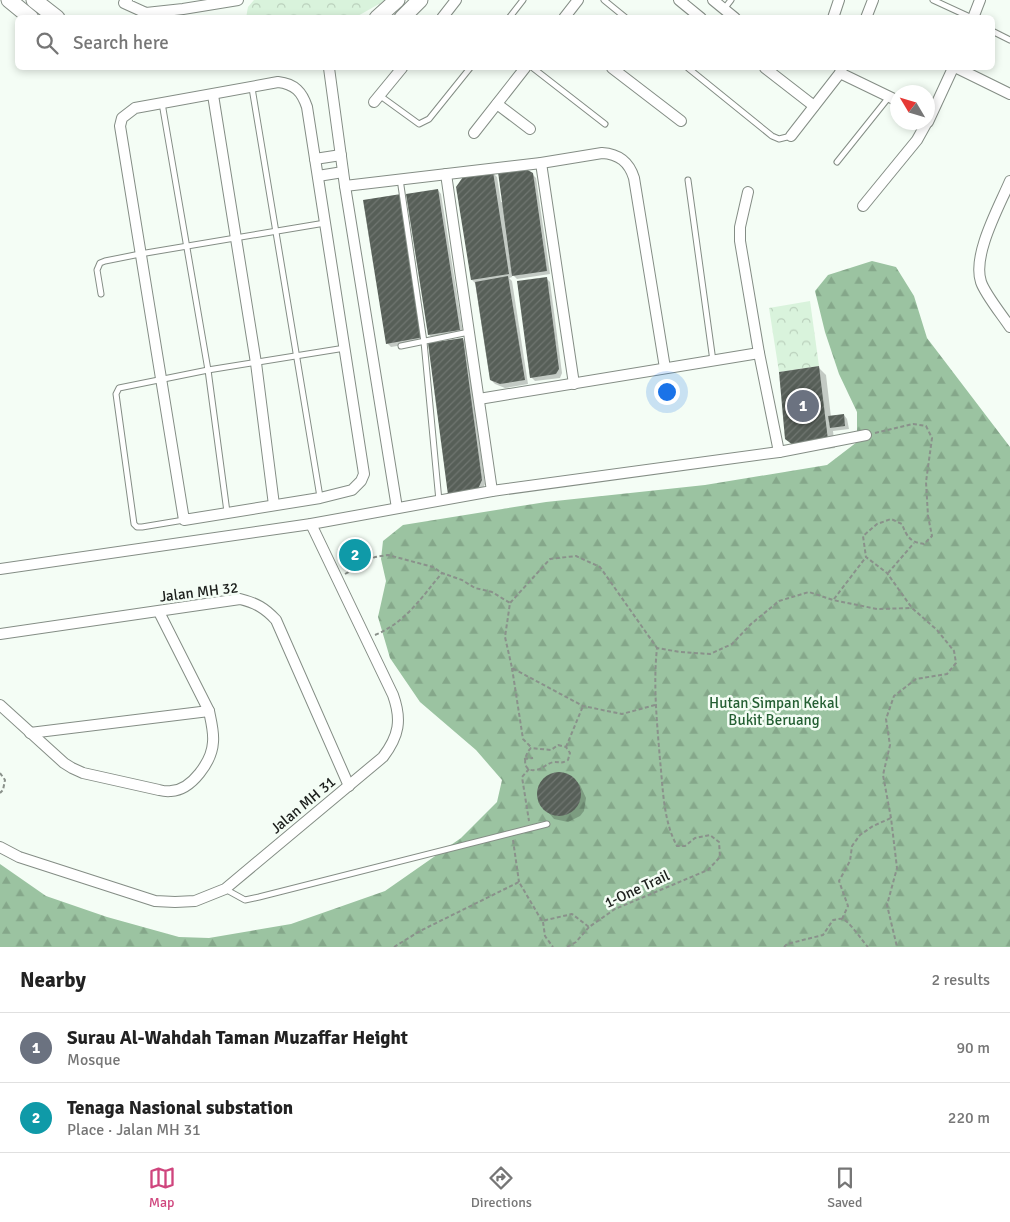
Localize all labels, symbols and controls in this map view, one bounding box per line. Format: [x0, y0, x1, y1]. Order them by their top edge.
search box [15, 15, 995, 70]
icon: search [33, 29, 61, 57]
text: Search here [73, 31, 169, 55]
north arrow [890, 85, 935, 130]
your location [654, 379, 680, 405]
pin: 1 [787, 387, 819, 425]
pin: 2 [339, 536, 371, 574]
street label: Jalan MH 32 [159, 578, 239, 606]
park label: Hutan Simpan Kekal Bukit Beruang [709, 694, 839, 729]
street label: Jalan MH 31 [267, 773, 339, 837]
street label: 1-One Trail [602, 866, 672, 912]
text: Nearby [20, 967, 86, 993]
text: 2 results [931, 970, 990, 990]
text: Surau Al-Wahdah Taman Muzaffar Height [67, 1026, 408, 1050]
text: 1 [32, 1038, 40, 1058]
text: 90 m [956, 1038, 990, 1058]
text: Mosque [67, 1050, 120, 1070]
text: Tenaga Nasional substation [67, 1096, 293, 1120]
text: 2 [32, 1108, 40, 1128]
text: 220 m [948, 1108, 990, 1128]
text: Place · Jalan MH 31 [67, 1120, 201, 1140]
tab: Map [148, 1164, 176, 1211]
tab: Directions [471, 1164, 532, 1211]
tab: Saved [827, 1164, 862, 1211]

